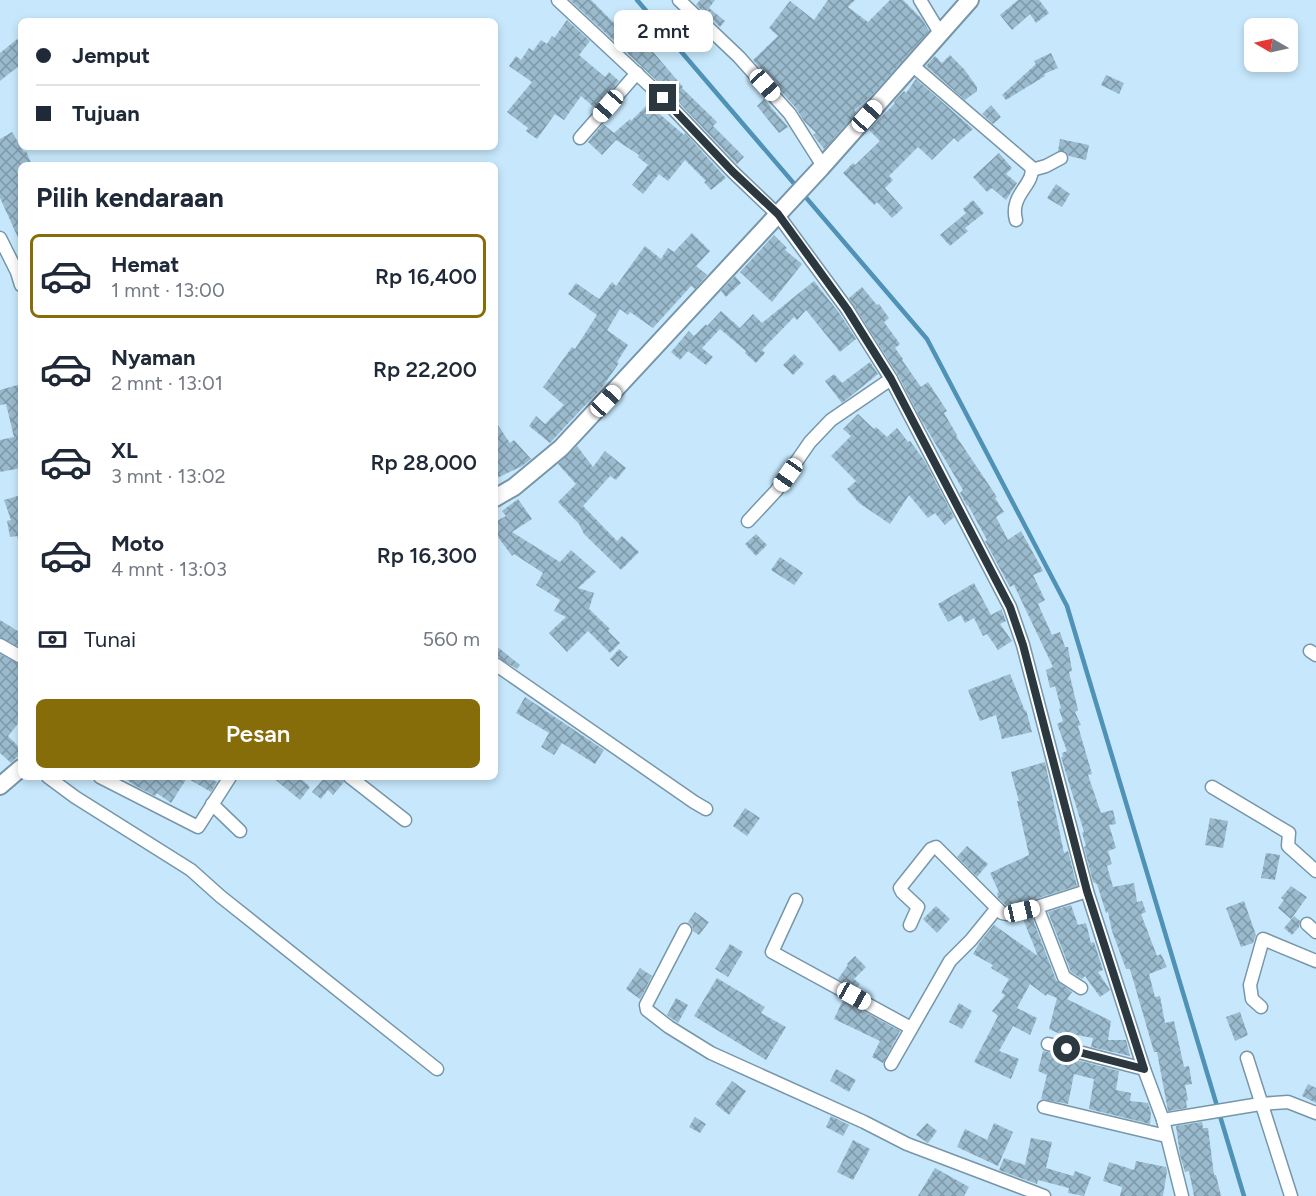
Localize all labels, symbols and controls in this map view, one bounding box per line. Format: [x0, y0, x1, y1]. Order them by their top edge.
callout: 2 mnt [614, 11, 712, 53]
north arrow [1244, 18, 1298, 72]
map controls [1244, 18, 1298, 72]
text: 2 mnt [637, 19, 690, 43]
text: Jemput [72, 42, 150, 69]
car [746, 66, 784, 104]
route end [649, 84, 676, 111]
car [589, 87, 627, 125]
car [848, 97, 886, 135]
text: Tujuan [72, 100, 140, 127]
text: Pilih kendaraan [36, 181, 224, 214]
icon: car [39, 249, 93, 303]
text: Hemat [111, 251, 179, 278]
text: Rp 16,400 [375, 263, 477, 290]
text: 1 mnt · 13:00 [111, 278, 225, 302]
icon: car [39, 342, 93, 396]
text: Nyaman [111, 344, 195, 371]
text: Rp 22,200 [373, 356, 477, 383]
text: 2 mnt · 13:01 [111, 371, 223, 395]
car [587, 382, 625, 420]
icon: car [39, 435, 93, 489]
text: XL [111, 437, 138, 464]
text: Rp 28,000 [371, 449, 477, 476]
car [770, 455, 806, 495]
text: 3 mnt · 13:02 [111, 464, 226, 488]
icon: car [39, 528, 93, 582]
text: Moto [111, 530, 164, 557]
text: Rp 16,300 [377, 542, 477, 569]
text: 4 mnt · 13:03 [111, 557, 227, 581]
icon: cash [36, 623, 69, 656]
text: Tunai [84, 626, 136, 653]
text: 560 m [422, 627, 480, 651]
button: Pesan [36, 699, 480, 768]
car [1002, 898, 1042, 924]
car [834, 979, 874, 1013]
route start [1053, 1035, 1080, 1062]

